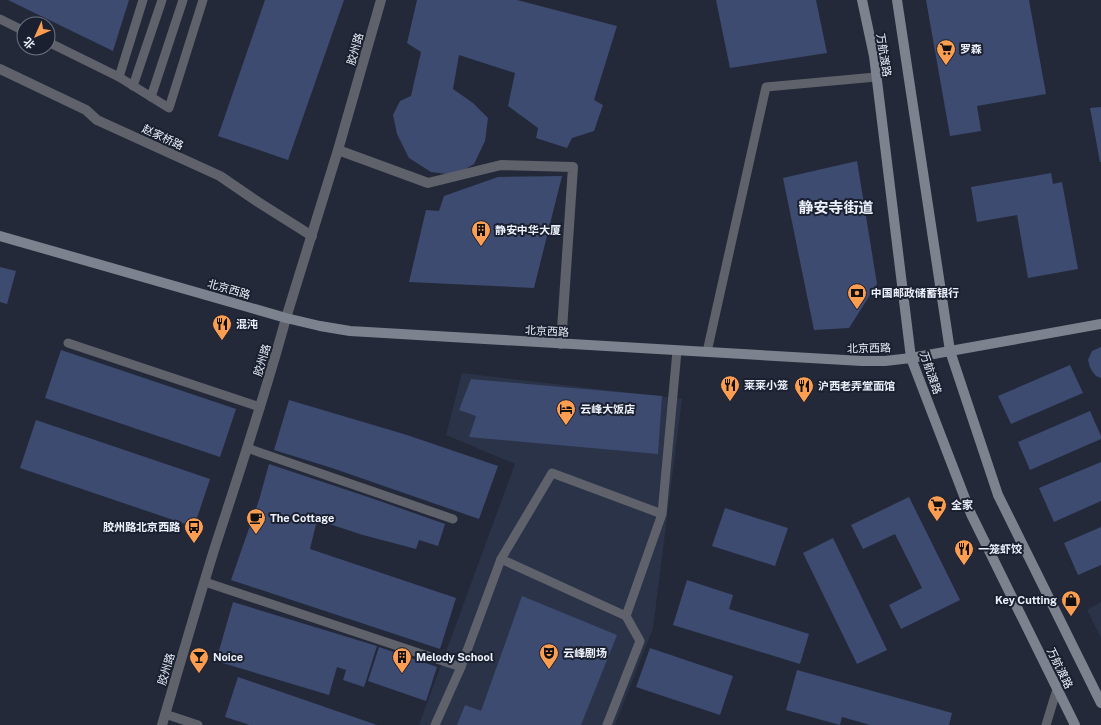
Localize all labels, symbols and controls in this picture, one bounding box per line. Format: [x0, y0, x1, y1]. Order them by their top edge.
north arrow [16, 16, 56, 56]
street label: 胶州路 [345, 31, 365, 67]
street label: 万航渡路 [875, 32, 893, 78]
text: 北 [21, 35, 37, 51]
supermarket icon: 罗森 [935, 38, 957, 66]
place label: 罗森 [960, 43, 982, 55]
street label: 赵家桥路 [141, 122, 185, 152]
district label: 静安寺街道 [798, 199, 874, 216]
building icon: 静安中华大厦 [470, 219, 492, 247]
place label: 静安中华大厦 [495, 224, 561, 236]
street label: 北京西路 [206, 277, 252, 301]
bank icon: 中国邮政储蓄银行 [846, 282, 868, 310]
place label: 中国邮政储蓄银行 [871, 287, 959, 299]
restaurant icon: 混沌 [211, 313, 233, 341]
place label: 混沌 [236, 318, 258, 330]
street label: 北京西路 [525, 324, 569, 338]
street label: 胶州路 [251, 342, 273, 378]
street label: 北京西路 [847, 342, 891, 354]
street label: 万航渡路 [918, 350, 944, 396]
restaurant icon: 莱莱小笼 [719, 374, 741, 402]
restaurant icon: 沪西老弄堂面馆 [793, 375, 815, 403]
place label: 莱莱小笼 [744, 379, 788, 391]
place label: 沪西老弄堂面馆 [818, 380, 895, 392]
hotel icon: 云峰大饭店 [555, 398, 577, 426]
place label: 云峰大饭店 [580, 403, 635, 415]
supermarket icon: 全家 [926, 494, 948, 522]
place label: 全家 [951, 499, 973, 511]
cafe icon: The Cottage [245, 507, 267, 535]
place label: The Cottage [270, 512, 334, 524]
bus stop icon: 胶州路北京西路 [183, 516, 205, 544]
place label: 胶州路北京西路 [103, 521, 181, 533]
restaurant icon: 一笼虾饺 [953, 538, 975, 566]
place label: 一笼虾饺 [978, 543, 1023, 555]
shop icon: Key Cutting [1060, 589, 1082, 617]
place label: Key Cutting [995, 594, 1057, 606]
theatre icon: 云峰剧场 [538, 642, 560, 670]
bar icon: Noice [188, 646, 210, 674]
building icon: Melody School [391, 646, 413, 674]
street label: 万航渡路 [1045, 646, 1075, 690]
place label: 云峰剧场 [563, 647, 607, 659]
street label: 胶州路 [155, 651, 177, 687]
place label: Noice [213, 651, 243, 663]
place label: Melody School [416, 651, 494, 663]

